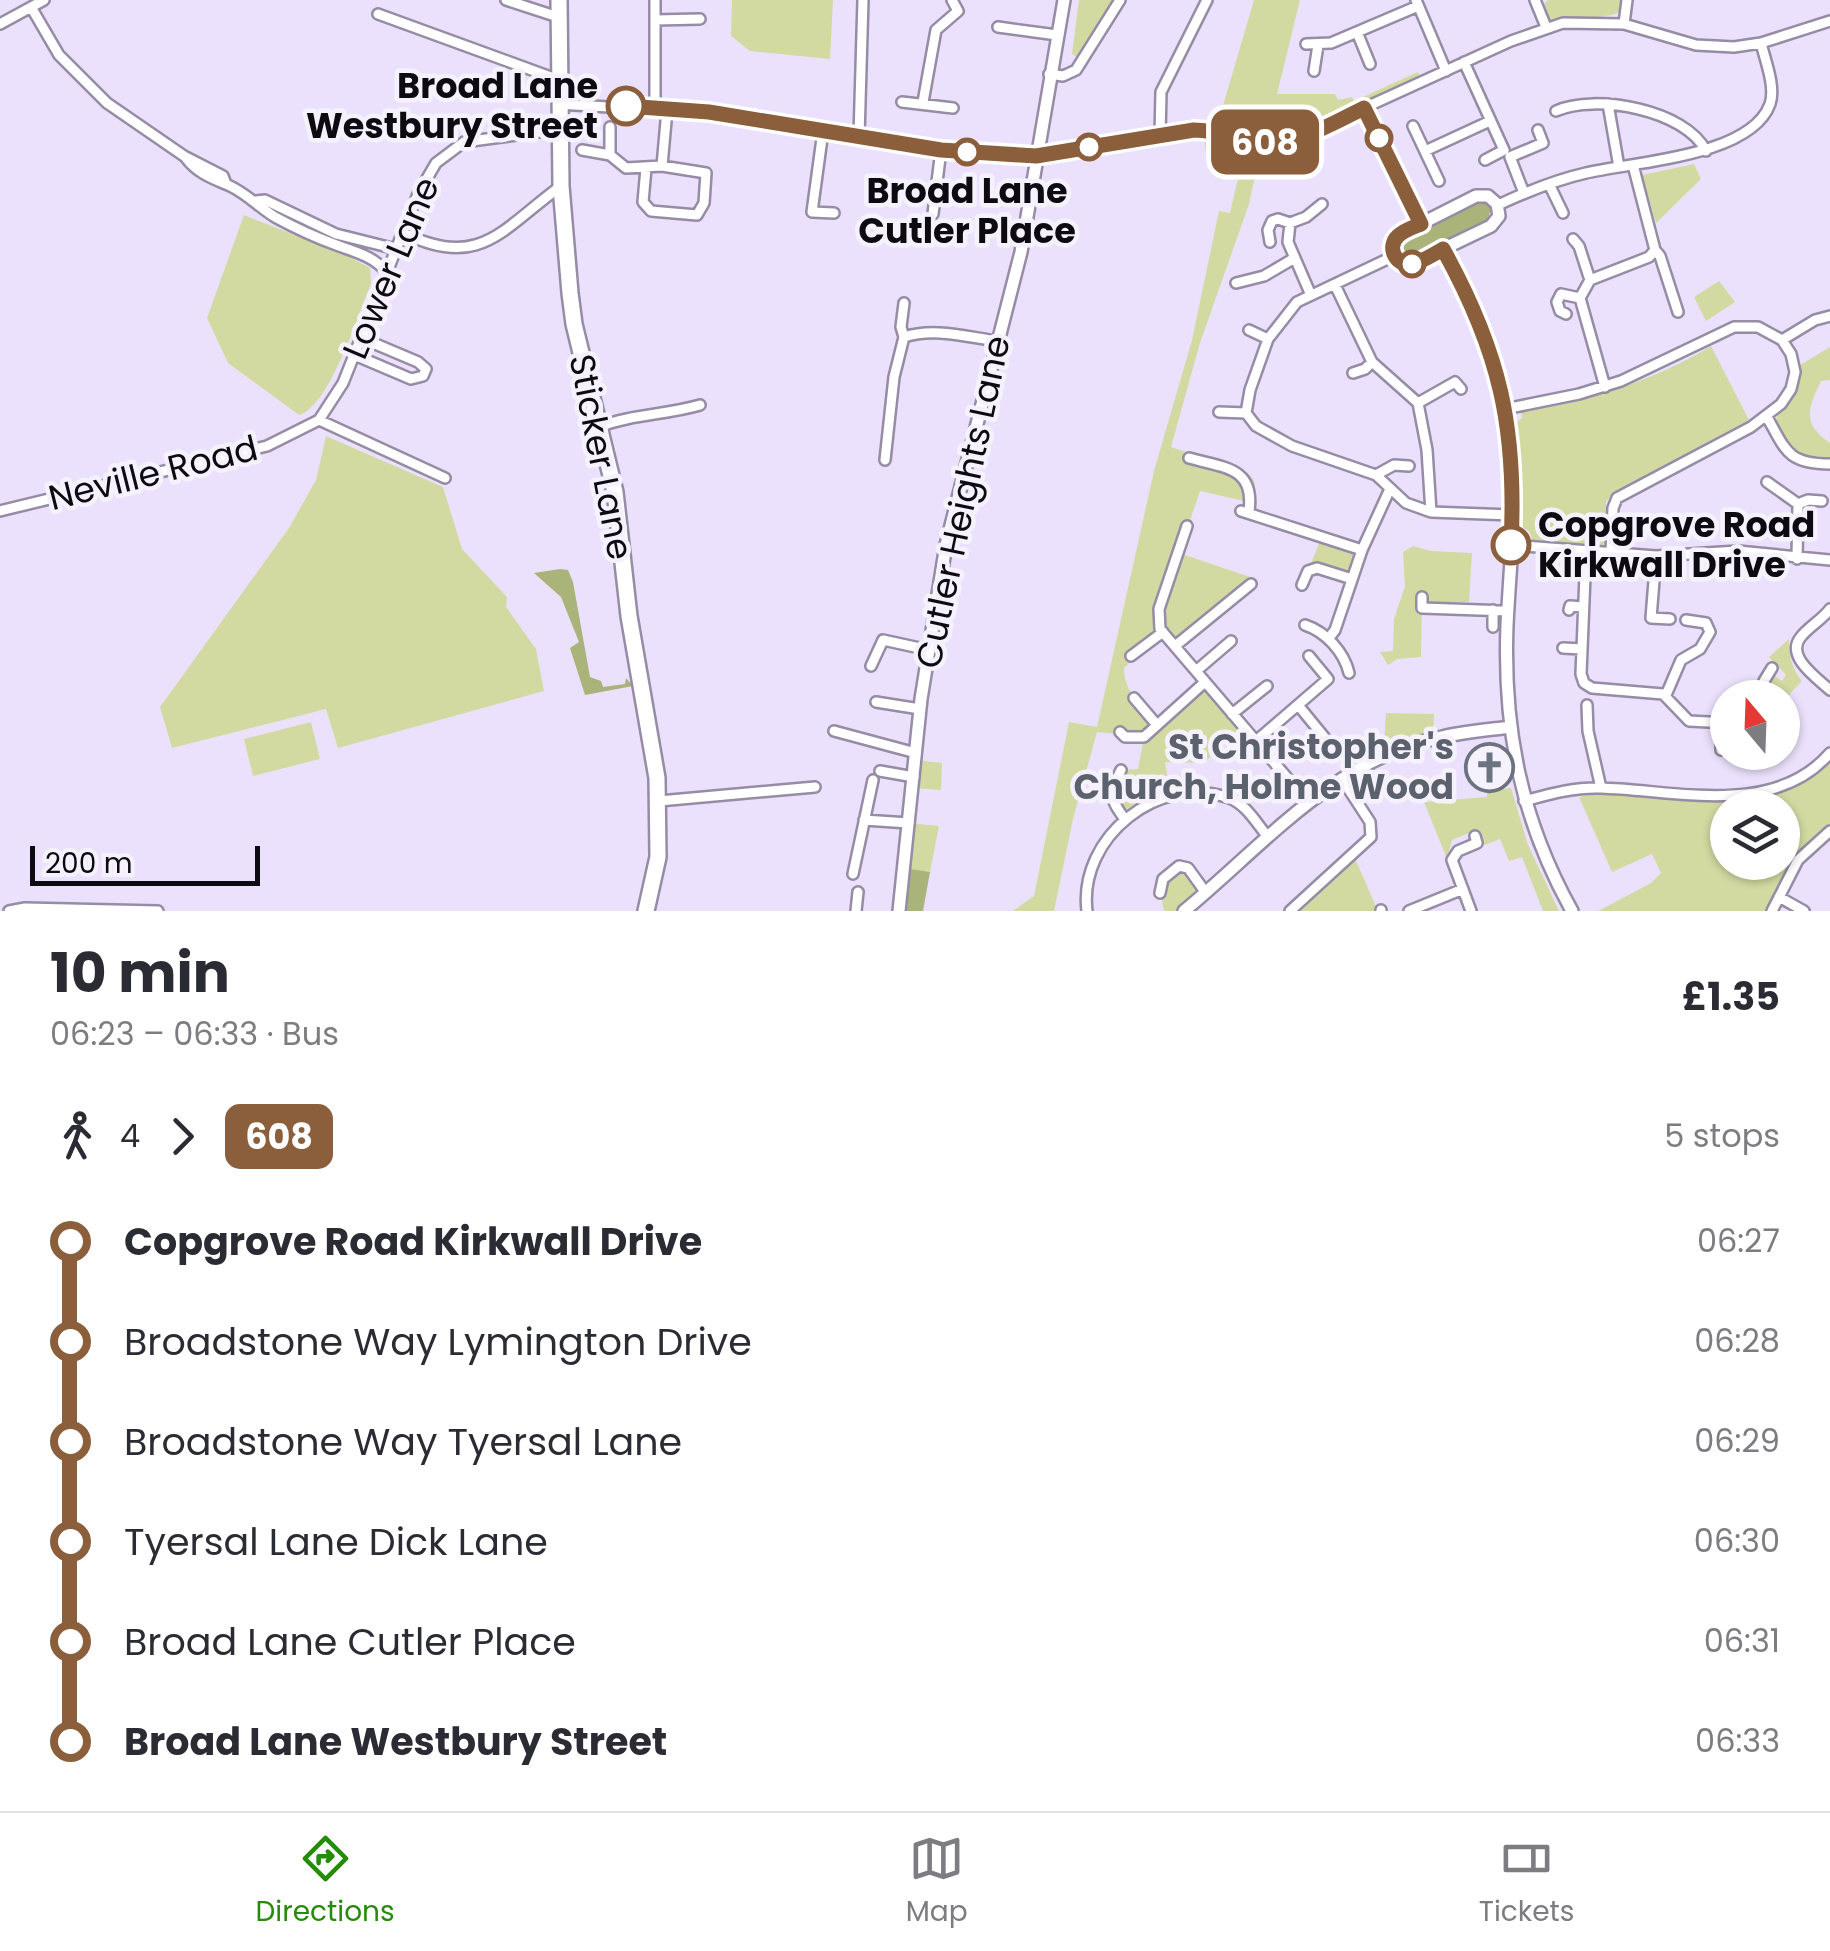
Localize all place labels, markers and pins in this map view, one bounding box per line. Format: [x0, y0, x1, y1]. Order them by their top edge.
place label: Broad Lane Westbury Street [306, 61, 598, 150]
marker: Broad Lane Westbury Street [607, 87, 645, 125]
unlabelled marker [1366, 125, 1392, 151]
unlabelled marker [1076, 134, 1102, 160]
marker: Broad Lane Cutler Place [954, 139, 980, 165]
place label: Broad Lane Cutler Place [858, 166, 1076, 255]
unlabelled marker [1399, 251, 1425, 277]
place label: Copgrove Road Kirkwall Drive [1538, 500, 1815, 589]
marker: Copgrove Road Kirkwall Drive [1492, 526, 1530, 564]
place label: St Christopher's Church, Holme Wood [1074, 722, 1454, 811]
church icon: St Christopher's Church, Holme Wood [1463, 741, 1515, 793]

